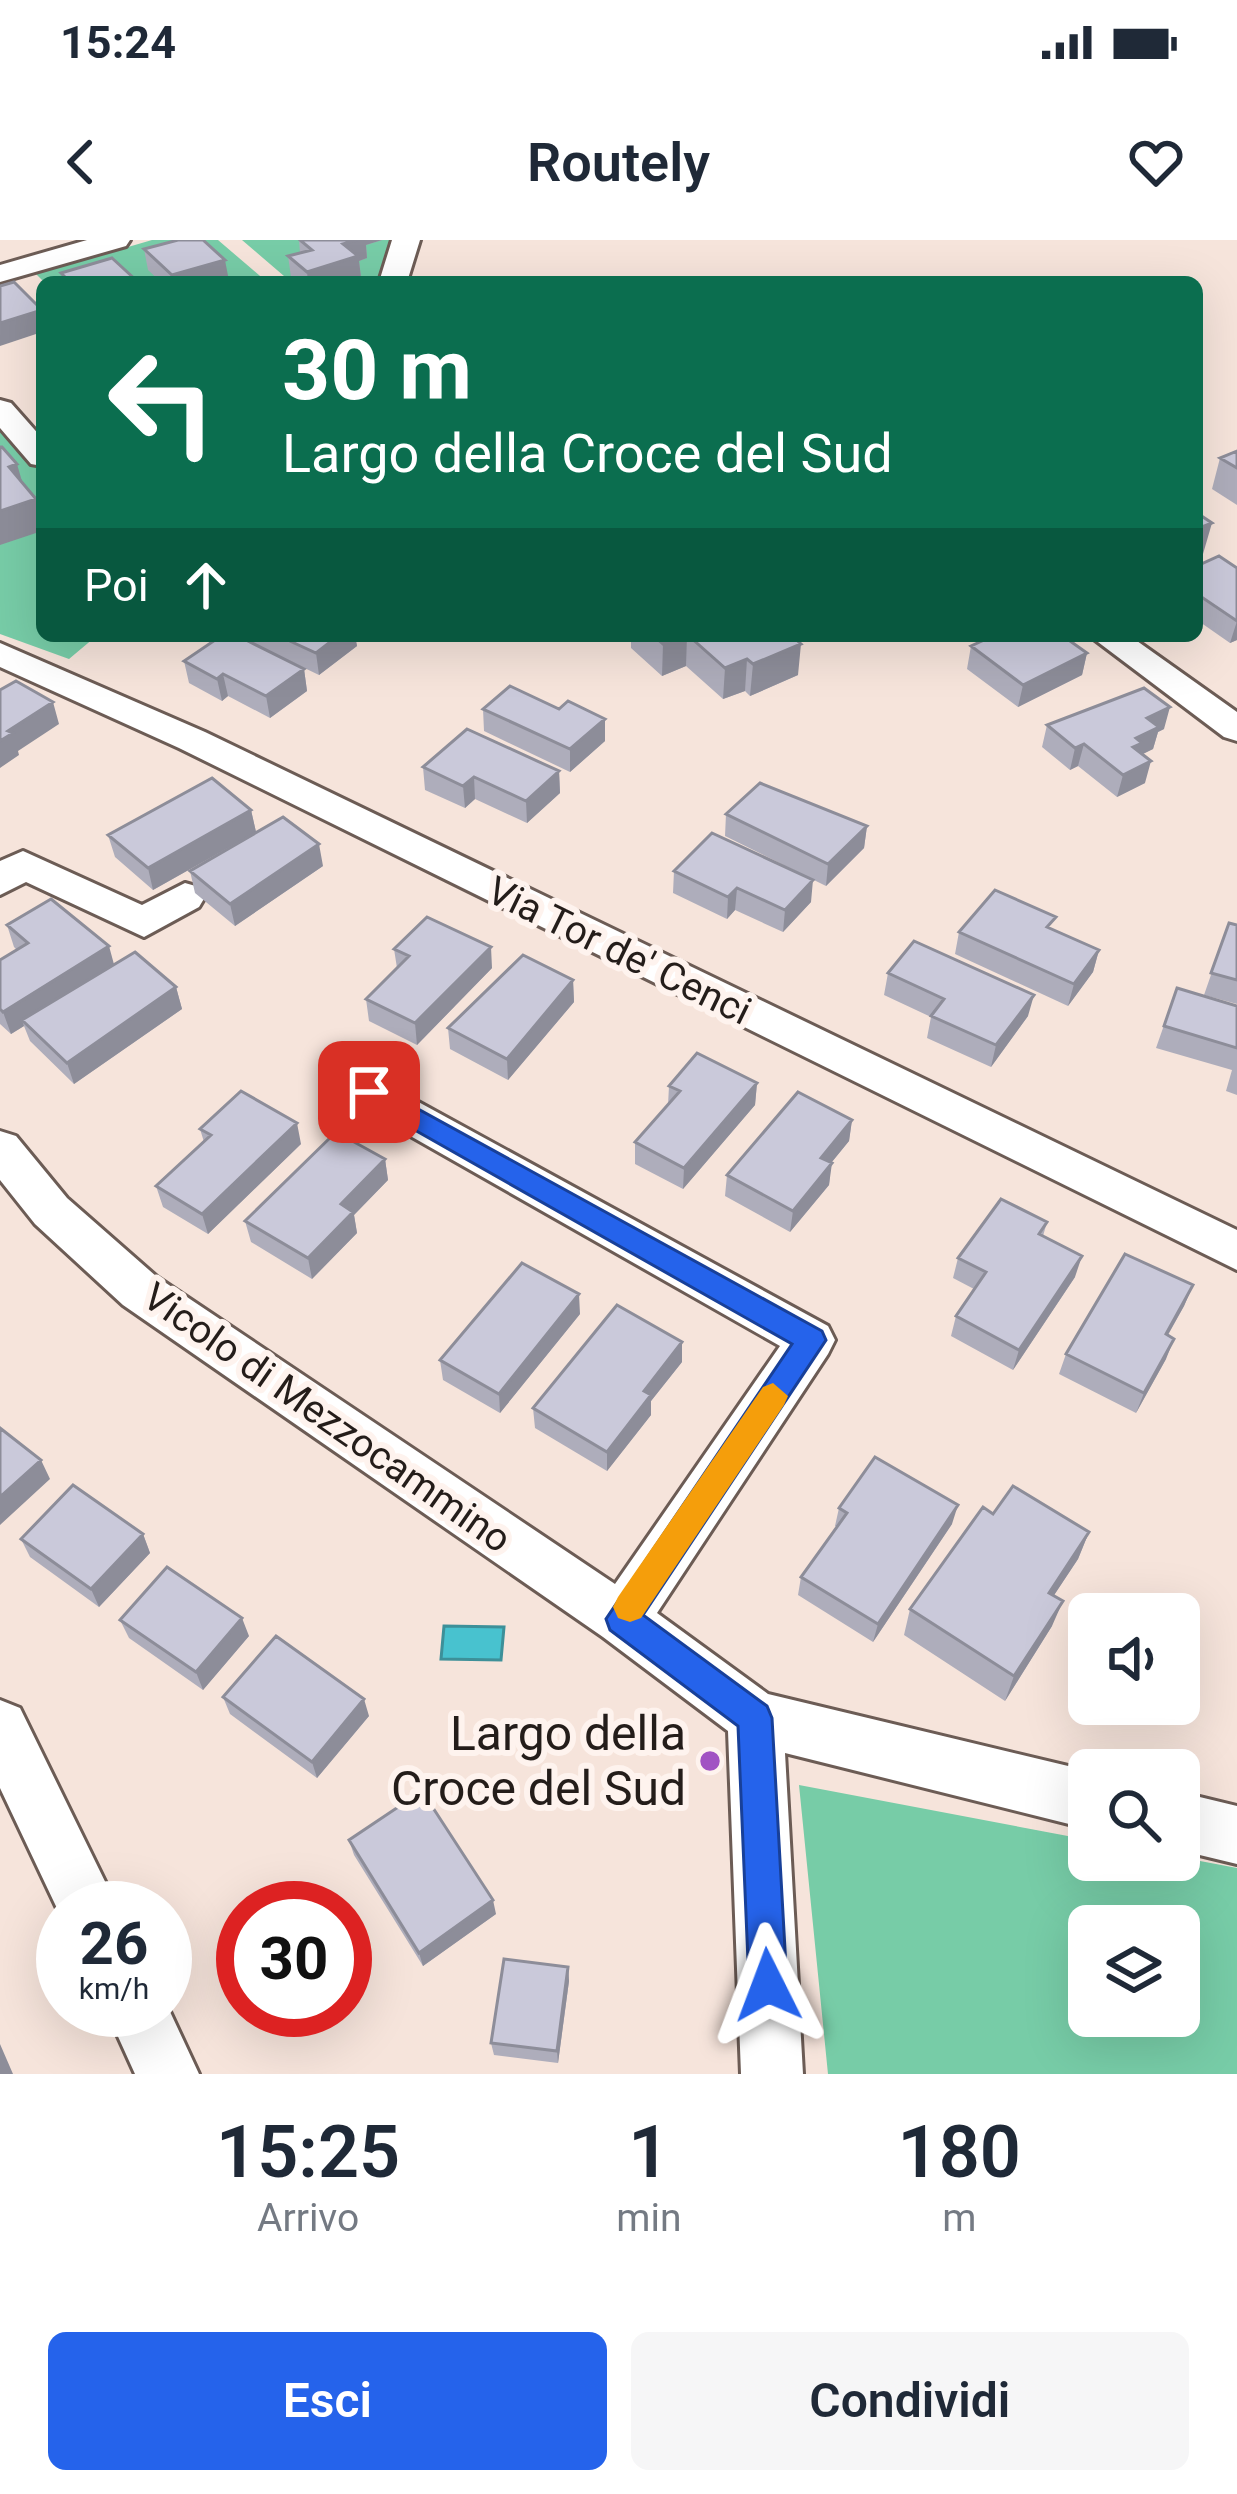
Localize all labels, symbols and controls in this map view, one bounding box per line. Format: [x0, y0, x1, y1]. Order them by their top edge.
text: 15:24 [60, 16, 176, 69]
icon: back [48, 129, 114, 195]
icon: heart [1123, 129, 1189, 195]
text: Routely [527, 131, 710, 194]
text: 30 m [282, 321, 472, 420]
icon: left [84, 324, 240, 480]
text: Largo della Croce del Sud [282, 422, 893, 485]
icon: ahead [173, 552, 239, 618]
text: Poi [84, 559, 149, 612]
street label: Via Tor de' Cenci [480, 867, 758, 1035]
pin [318, 1041, 420, 1143]
icon: arrive [336, 1059, 402, 1125]
street label: Vicolo di Mezzocammino [134, 1273, 520, 1563]
map controls [1068, 1593, 1200, 2037]
button: sound [1068, 1593, 1200, 1725]
place label: Largo della Croce del Sud [391, 1705, 686, 1817]
marker: Largo della Croce del Sud [697, 1748, 723, 1774]
button: search [1068, 1749, 1200, 1881]
speed limit sign: 30 [216, 1881, 372, 2037]
button: layers [1068, 1905, 1200, 2037]
text: 26 [80, 1908, 148, 1979]
position arrow [705, 1922, 831, 2048]
text: km/h [79, 1971, 149, 2006]
text: 15:25 [216, 2110, 400, 2195]
text: 1 [628, 2110, 669, 2195]
text: 180 [898, 2110, 1021, 2195]
text: Arrivo [257, 2195, 359, 2241]
text: min [616, 2195, 681, 2241]
text: m [942, 2195, 976, 2241]
button: Esci [48, 2332, 607, 2470]
button: Condividi [631, 2332, 1189, 2470]

